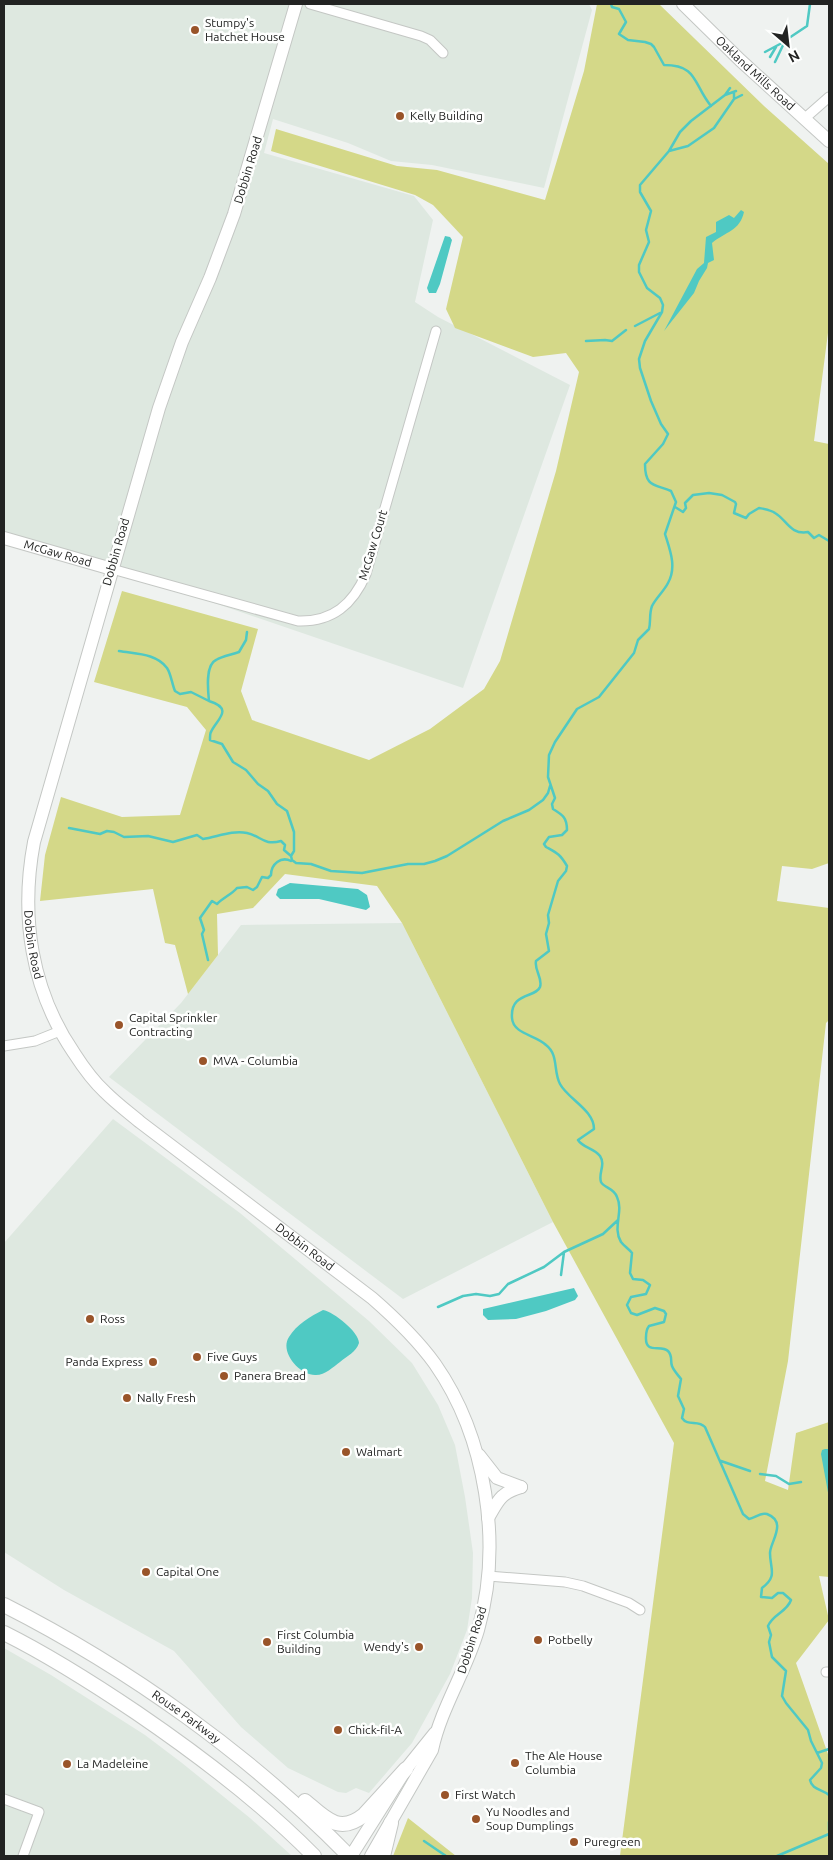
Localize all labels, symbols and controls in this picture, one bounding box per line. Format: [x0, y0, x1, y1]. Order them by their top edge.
place label: Stumpy's Hatchet House [205, 16, 285, 43]
north arrow [763, 20, 813, 70]
marker: Stumpy's Hatchet House [189, 24, 201, 36]
street label: Oakland Mills Road [713, 33, 798, 113]
text: N [786, 47, 802, 66]
place label: Kelly Building [410, 109, 483, 122]
marker: Kelly Building [394, 110, 406, 122]
street label: Dobbin Road [231, 135, 264, 205]
street label: McGaw Court [356, 508, 389, 582]
street label: Dobbin Road [100, 517, 131, 587]
street label: McGaw Road [23, 537, 93, 569]
street label: Dobbin Road [22, 910, 46, 980]
place label: Capital Sprinkler Contracting [129, 1011, 218, 1038]
marker: Capital Sprinkler Contracting [113, 1019, 125, 1031]
place label: MVA - Columbia [213, 1054, 298, 1067]
marker: MVA - Columbia [197, 1055, 209, 1067]
street label: Dobbin Road [273, 1220, 337, 1273]
place label: Ross [100, 1312, 125, 1325]
marker: Ross [84, 1313, 96, 1325]
place label: Five Guys [207, 1350, 257, 1363]
marker: Five Guys [191, 1351, 203, 1363]
place label: Panda Express [65, 1355, 143, 1368]
marker: Panda Express [147, 1356, 159, 1368]
place label: Panera Bread [234, 1369, 306, 1382]
marker: Panera Bread [218, 1370, 230, 1382]
place label: Nally Fresh [137, 1391, 196, 1404]
marker: Nally Fresh [121, 1392, 133, 1404]
place label: Walmart [356, 1445, 402, 1458]
marker: Walmart [340, 1446, 352, 1458]
place label: Capital One [156, 1565, 219, 1578]
marker: Capital One [140, 1566, 152, 1578]
street label: Dobbin Road [455, 1605, 488, 1675]
place label: First Columbia Building [277, 1628, 354, 1655]
place label: Potbelly [548, 1633, 593, 1646]
marker: Potbelly [532, 1634, 544, 1646]
marker: First Columbia Building [261, 1636, 273, 1648]
place label: Wendy's [364, 1640, 409, 1653]
marker: Wendy's [413, 1641, 425, 1653]
street label: Rouse Parkway [150, 1687, 223, 1746]
place label: Chick-fil-A [348, 1723, 402, 1736]
marker: Chick-fil-A [332, 1724, 344, 1736]
place label: The Ale House Columbia [525, 1749, 602, 1776]
place label: La Madeleine [77, 1757, 148, 1770]
marker: The Ale House Columbia [509, 1757, 521, 1769]
marker: La Madeleine [61, 1758, 73, 1770]
place label: First Watch [455, 1788, 516, 1801]
marker: First Watch [439, 1789, 451, 1801]
place label: Yu Noodles and Soup Dumplings [486, 1805, 574, 1832]
marker: Yu Noodles and Soup Dumplings [470, 1813, 482, 1825]
place label: Puregreen [584, 1835, 641, 1848]
marker: Puregreen [568, 1836, 580, 1848]

